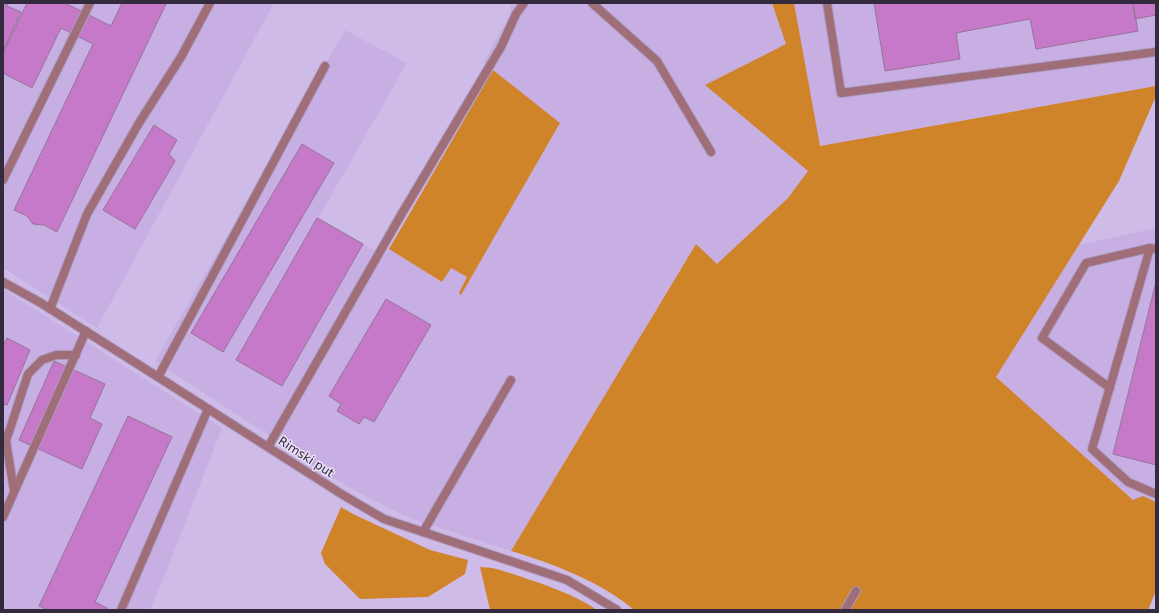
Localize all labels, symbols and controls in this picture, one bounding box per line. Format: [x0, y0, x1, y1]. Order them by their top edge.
street label: Rimski put [276, 434, 337, 480]

